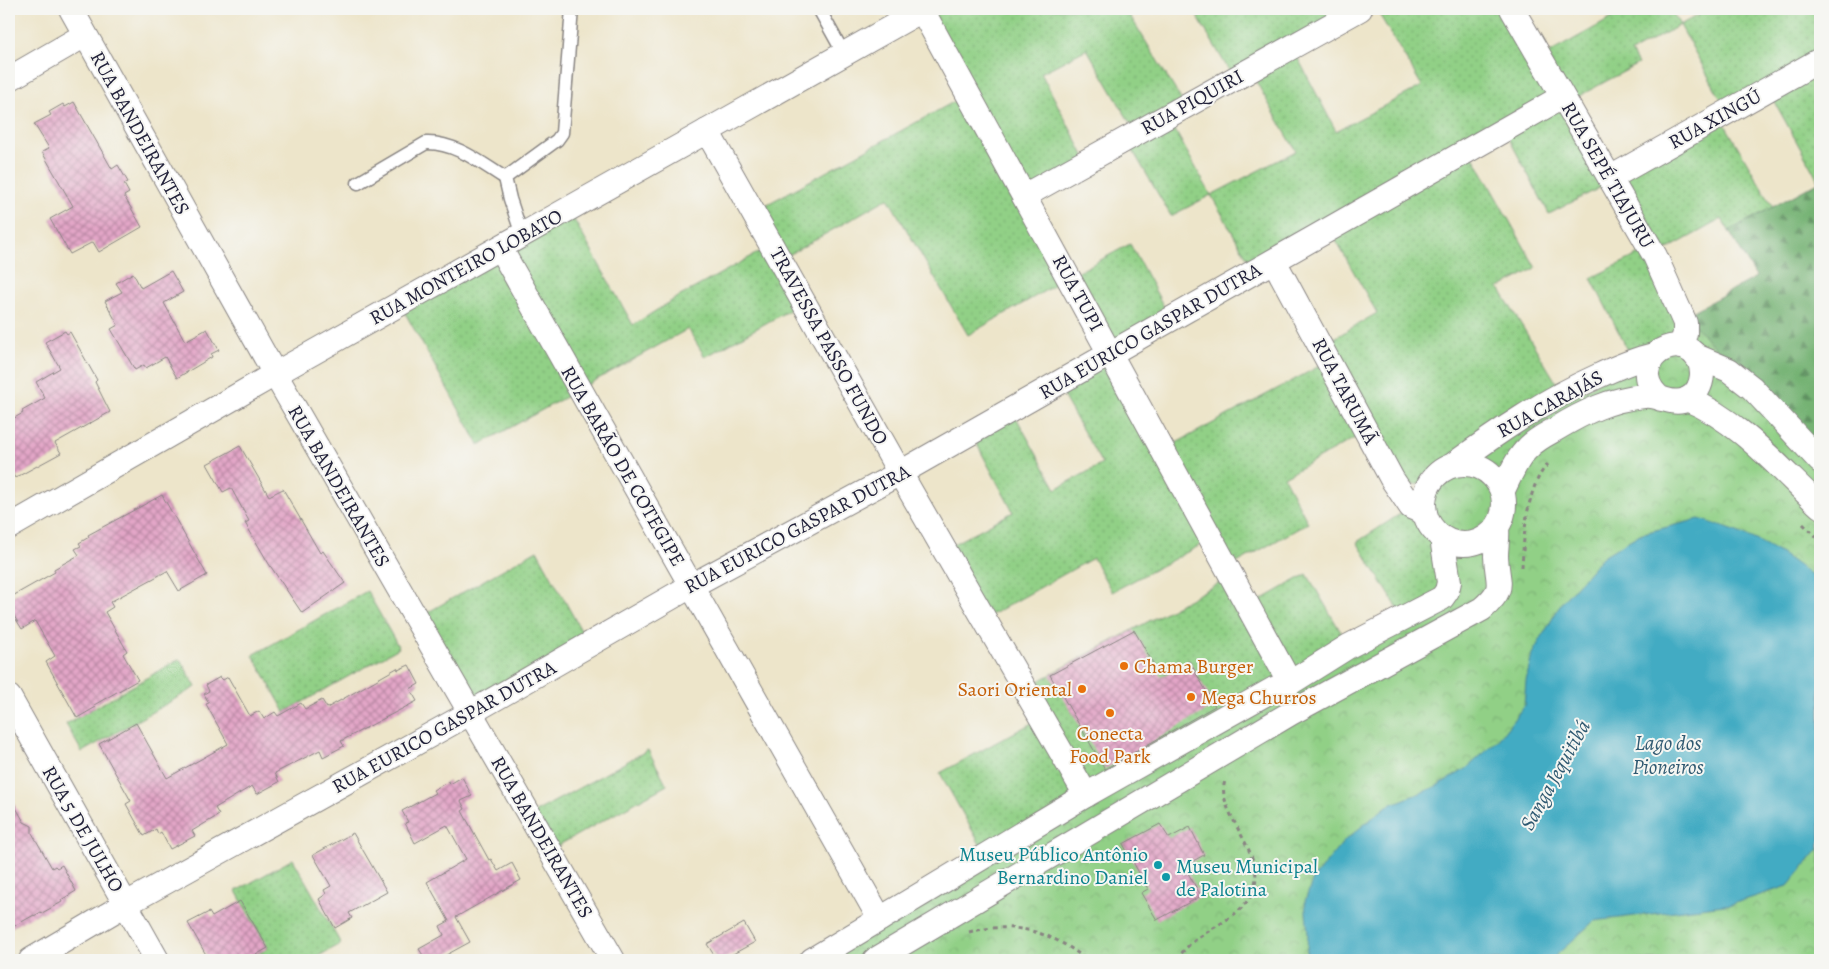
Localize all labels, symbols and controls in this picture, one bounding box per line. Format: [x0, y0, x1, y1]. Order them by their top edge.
street label: RUA BANDEIRANTES [84, 46, 196, 220]
street label: RUA PIQUIRI [1136, 63, 1248, 141]
street label: RUA XINGÚ [1664, 82, 1766, 156]
street label: RUA SEPÉ TIAJURU [1555, 97, 1661, 253]
street label: RUA MONTEIRO LOBATO [365, 203, 568, 331]
street label: TRAVESSA PASSO FUNDO [763, 242, 895, 450]
street label: RUA TUPI [1046, 250, 1110, 336]
street label: RUA EURICO GASPAR DUTRA [1034, 256, 1266, 406]
street label: RUA TARUMÃ [1306, 333, 1385, 449]
street label: RUA BARÃO DE COTEGIPE [554, 361, 692, 571]
street label: RUA CARAJÁS [1492, 364, 1608, 444]
street label: RUA BANDEIRANTES [282, 400, 396, 572]
street label: RUA EURICO GASPAR DUTRA [679, 458, 915, 600]
place label: Chama Burger [1134, 653, 1254, 680]
street label: RUA EURICO GASPAR DUTRA [327, 654, 561, 800]
marker: Chama Burger [1118, 660, 1130, 672]
place label: Saori Oriental [957, 676, 1072, 703]
marker: Saori Oriental [1076, 683, 1088, 695]
place label: Mega Churros [1201, 684, 1316, 711]
marker: Mega Churros [1185, 691, 1197, 703]
marker: Conecta Food Park [1104, 707, 1116, 719]
water label: Sanga Jequitibá [1513, 715, 1597, 835]
place label: Conecta Food Park [1069, 720, 1151, 770]
water label: Lago dos Pioneiros [1632, 729, 1704, 781]
street label: RUA BANDEIRANTES [485, 751, 599, 923]
street label: RUA 5 DE JULHO [36, 761, 130, 897]
place label: Museu Público Antônio Bernardino Daniel [959, 841, 1148, 891]
place label: Museu Municipal de Palotina [1176, 853, 1318, 903]
marker: Museu Público Antônio Bernardino Daniel [1152, 859, 1164, 871]
marker: Museu Municipal de Palotina [1160, 871, 1172, 883]

